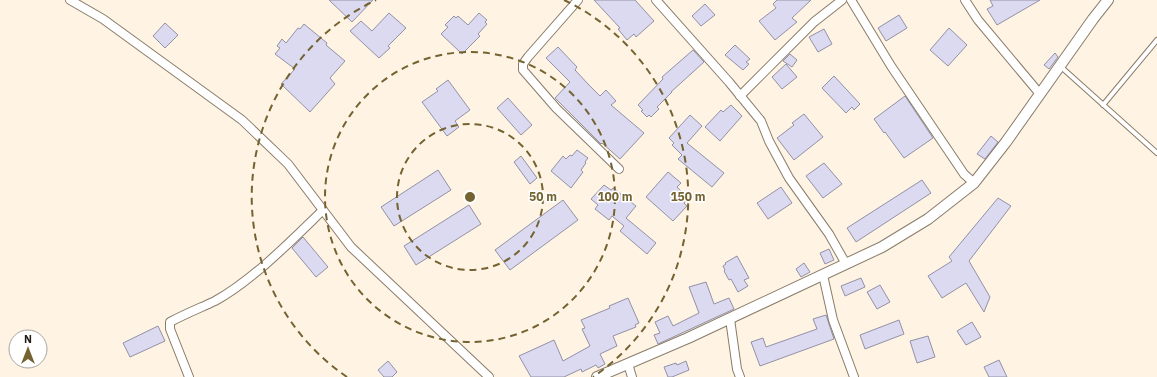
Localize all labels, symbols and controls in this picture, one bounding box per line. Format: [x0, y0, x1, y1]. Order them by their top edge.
text: 50 m [529, 189, 557, 204]
text: 100 m [597, 189, 633, 204]
text: 150 m [670, 189, 706, 204]
centre of rings [463, 190, 477, 204]
north arrow [8, 329, 48, 369]
text: N [24, 332, 32, 346]

